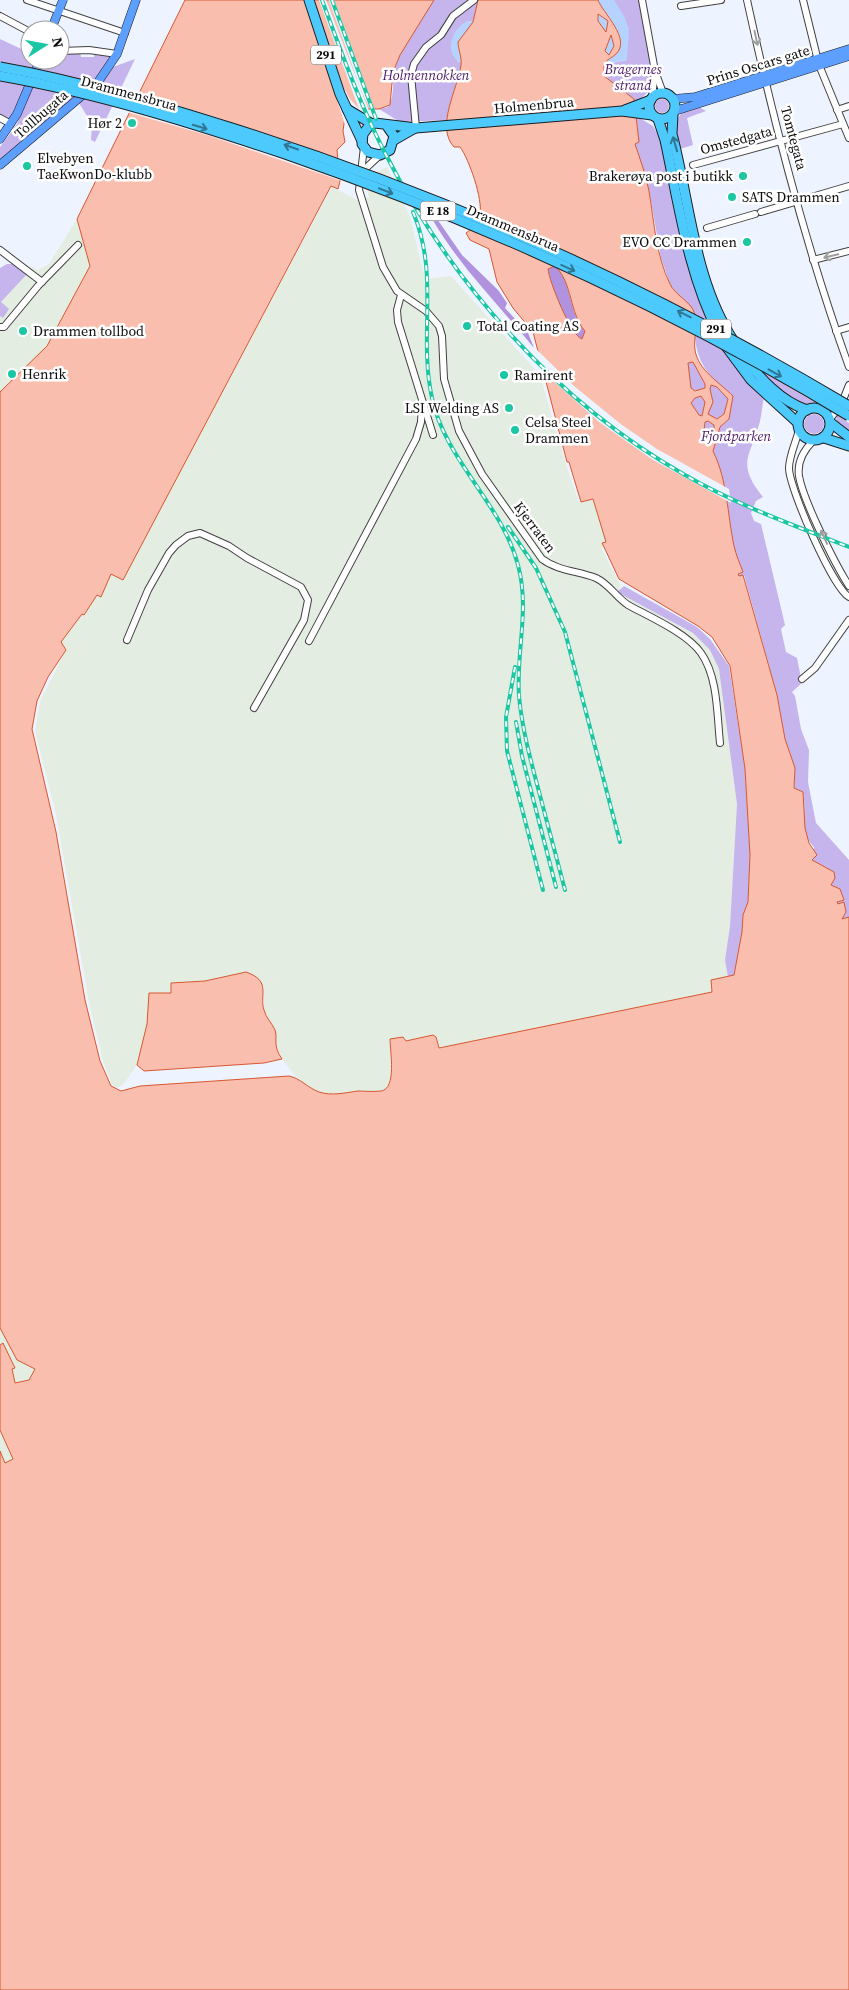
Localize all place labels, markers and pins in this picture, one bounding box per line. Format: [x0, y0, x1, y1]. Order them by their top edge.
place label: Hør 2 [87, 113, 122, 133]
marker: Hør 2 [126, 117, 138, 129]
place label: Elvebyen TaeKwonDo-klubb [37, 148, 152, 184]
marker: Elvebyen TaeKwonDo-klubb [21, 160, 33, 172]
place label: Brakerøya post i butikk [589, 166, 733, 186]
marker: Brakerøya post i butikk [737, 170, 749, 182]
place label: SATS Drammen [742, 187, 840, 207]
marker: SATS Drammen [726, 191, 738, 203]
place label: EVO CC Drammen [622, 232, 738, 252]
marker: EVO CC Drammen [741, 236, 753, 248]
place label: Total Coating AS [477, 316, 579, 336]
marker: Total Coating AS [461, 320, 473, 332]
place label: Drammen tollbod [33, 321, 144, 341]
marker: Drammen tollbod [17, 325, 29, 337]
place label: Henrik [22, 364, 66, 384]
place label: Ramirent [514, 365, 573, 385]
marker: Henrik [6, 368, 18, 380]
marker: Ramirent [498, 369, 510, 381]
place label: LSI Welding AS [405, 398, 499, 418]
marker: LSI Welding AS [503, 402, 515, 414]
place label: Celsa Steel Drammen [525, 412, 591, 448]
marker: Celsa Steel Drammen [509, 424, 521, 436]

